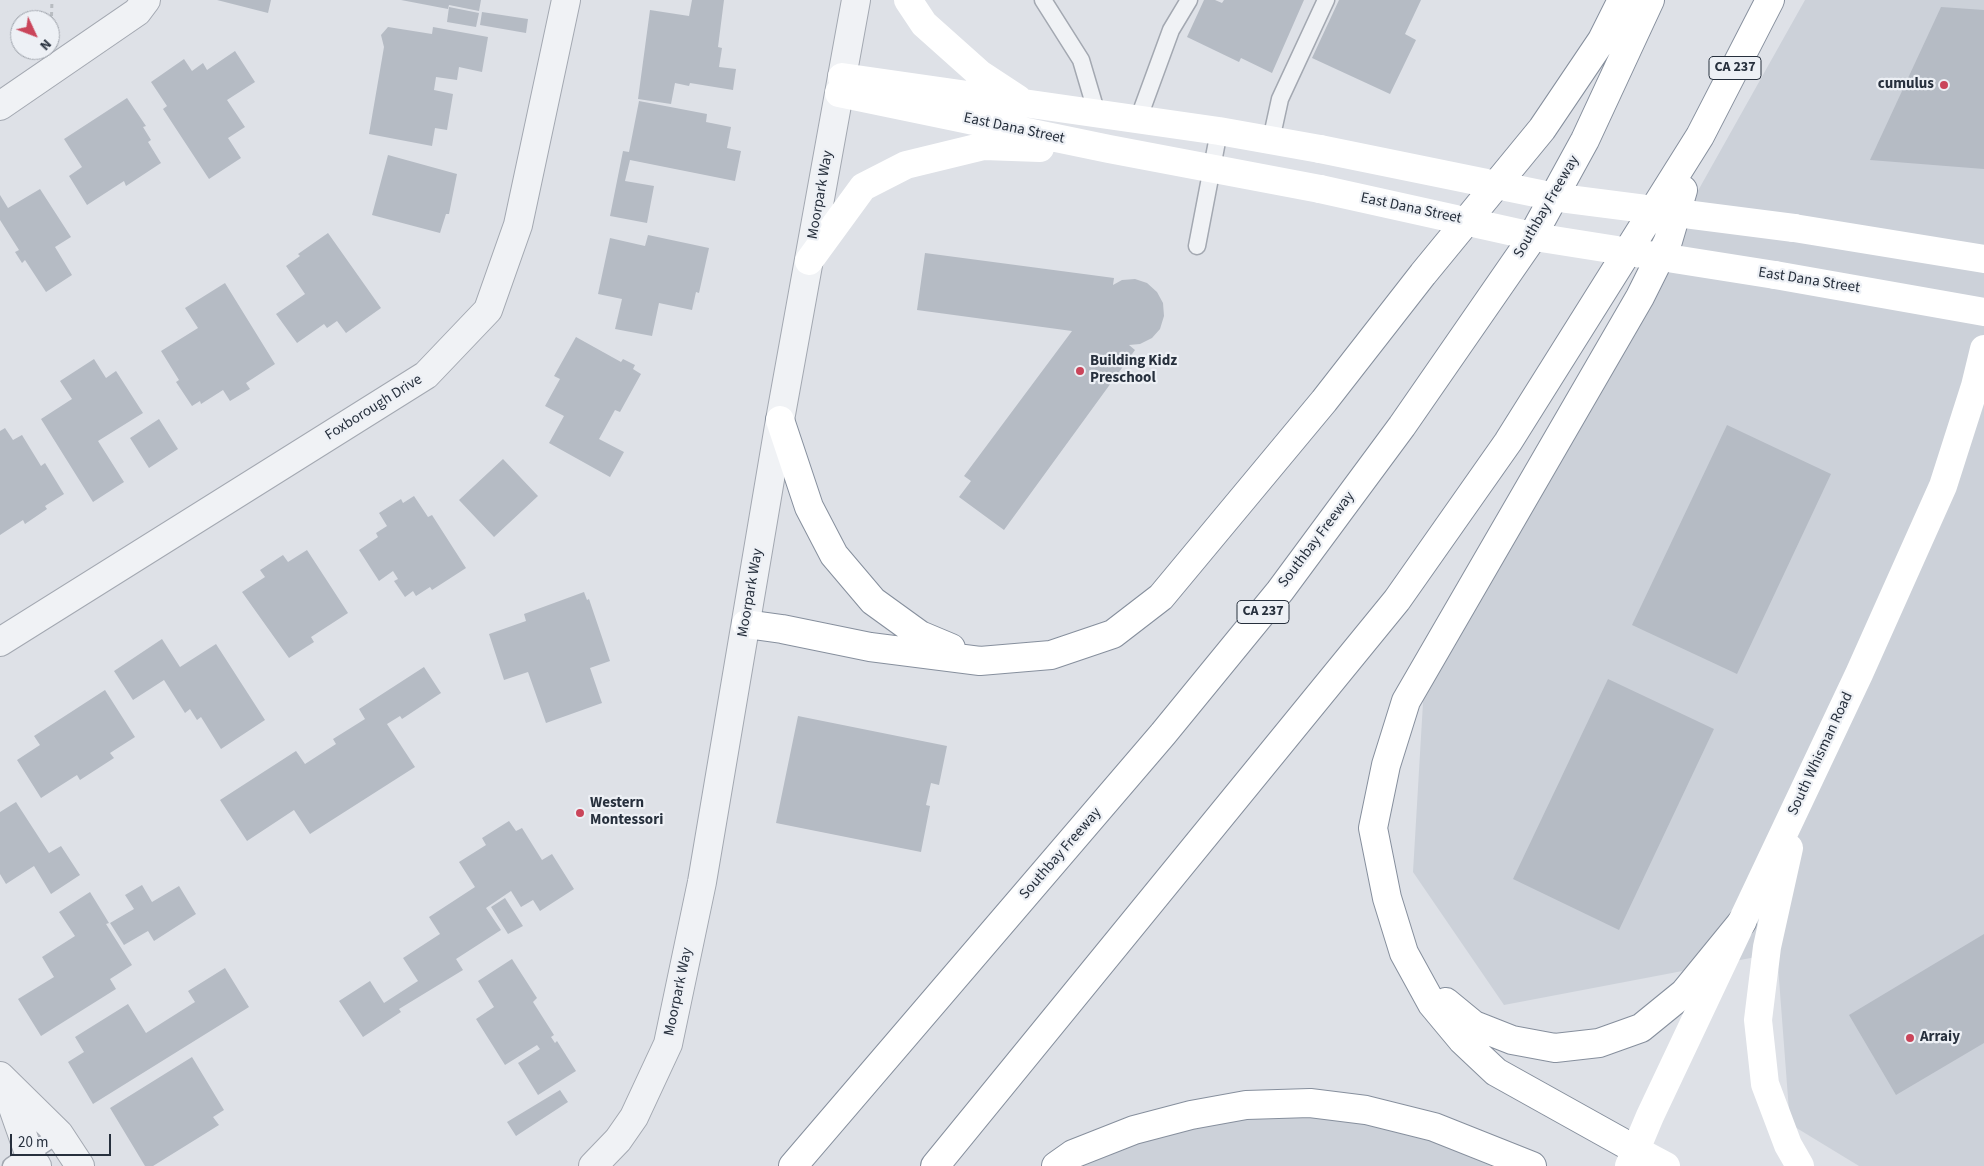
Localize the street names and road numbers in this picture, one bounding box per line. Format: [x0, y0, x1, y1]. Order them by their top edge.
road number: CA 237 [1709, 56, 1761, 80]
street label: East Dana Street [962, 110, 1066, 148]
street label: Moorpark Way [804, 149, 838, 241]
street label: Southbay Freeway [1510, 152, 1584, 262]
street label: East Dana Street [1359, 190, 1463, 228]
street label: East Dana Street [1757, 264, 1861, 298]
street label: Foxborough Drive [322, 371, 426, 445]
street label: Southbay Freeway [1275, 488, 1359, 592]
street label: Moorpark Way [734, 547, 768, 639]
road number: CA 237 [1237, 600, 1289, 624]
street label: South Whisman Road [1785, 690, 1857, 818]
street label: Southbay Freeway [1016, 805, 1106, 903]
street label: Moorpark Way [661, 946, 697, 1038]

